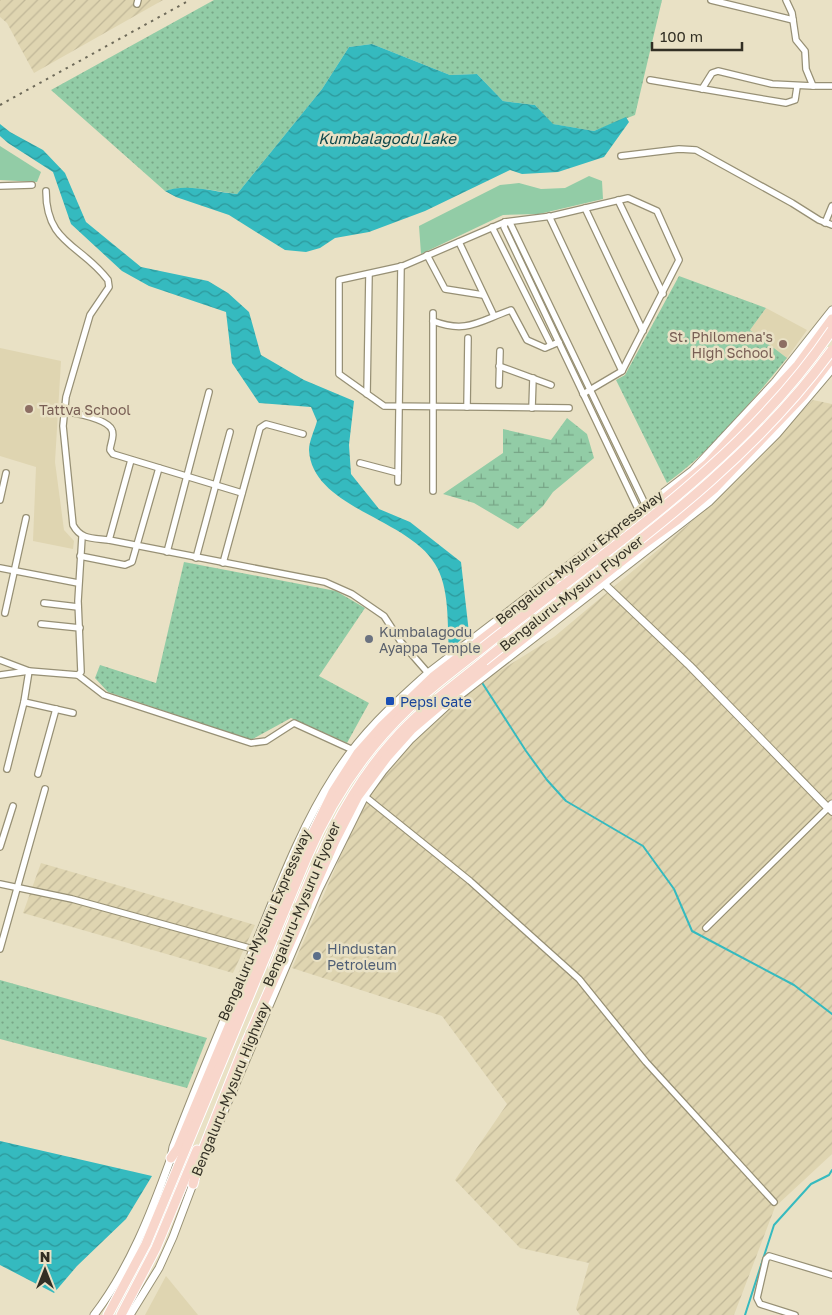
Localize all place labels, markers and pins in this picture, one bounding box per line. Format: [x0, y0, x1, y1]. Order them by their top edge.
place label: St. Philomena's High School [669, 328, 773, 361]
marker: St. Philomena's High School [777, 338, 789, 350]
place label: Tattva School [39, 401, 131, 418]
marker: Tattva School [23, 403, 35, 415]
place label: Kumbalagodu Ayappa Temple [379, 623, 481, 656]
marker: Kumbalagodu Ayappa Temple [363, 633, 375, 645]
place label: Pepsi Gate [400, 693, 472, 710]
marker: Pepsi Gate [384, 695, 396, 707]
place label: Hindustan Petroleum [327, 940, 397, 973]
marker: Hindustan Petroleum [311, 950, 323, 962]

